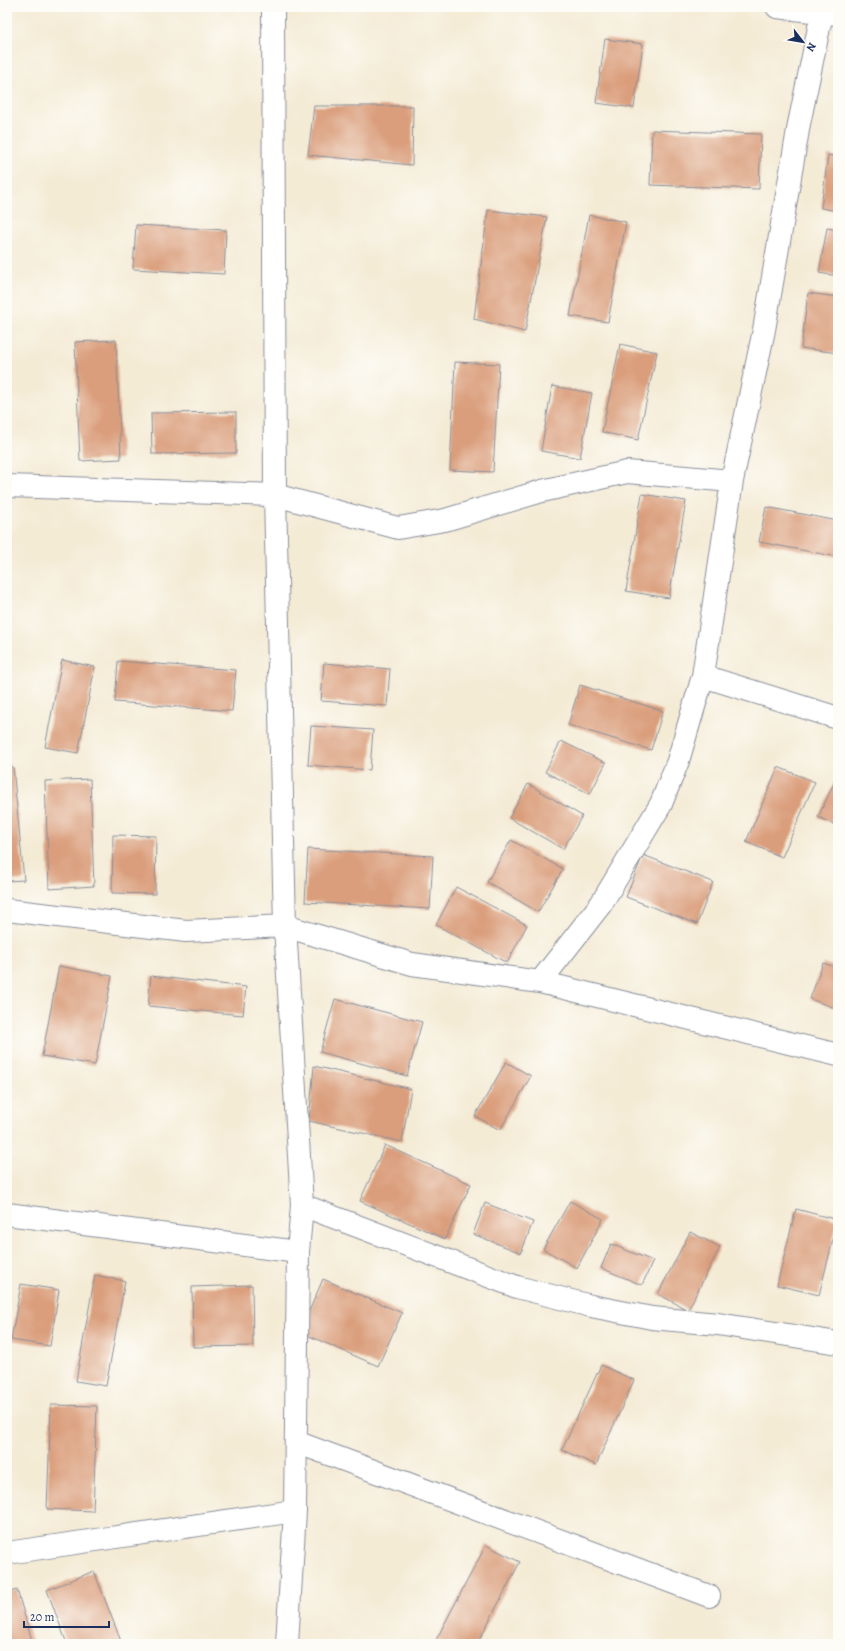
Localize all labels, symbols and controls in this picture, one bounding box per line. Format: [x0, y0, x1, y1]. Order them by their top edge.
north arrow [783, 22, 823, 62]
text: N [803, 40, 820, 54]
scale bar [24, 1603, 109, 1629]
text: 20 m [30, 1609, 54, 1625]

